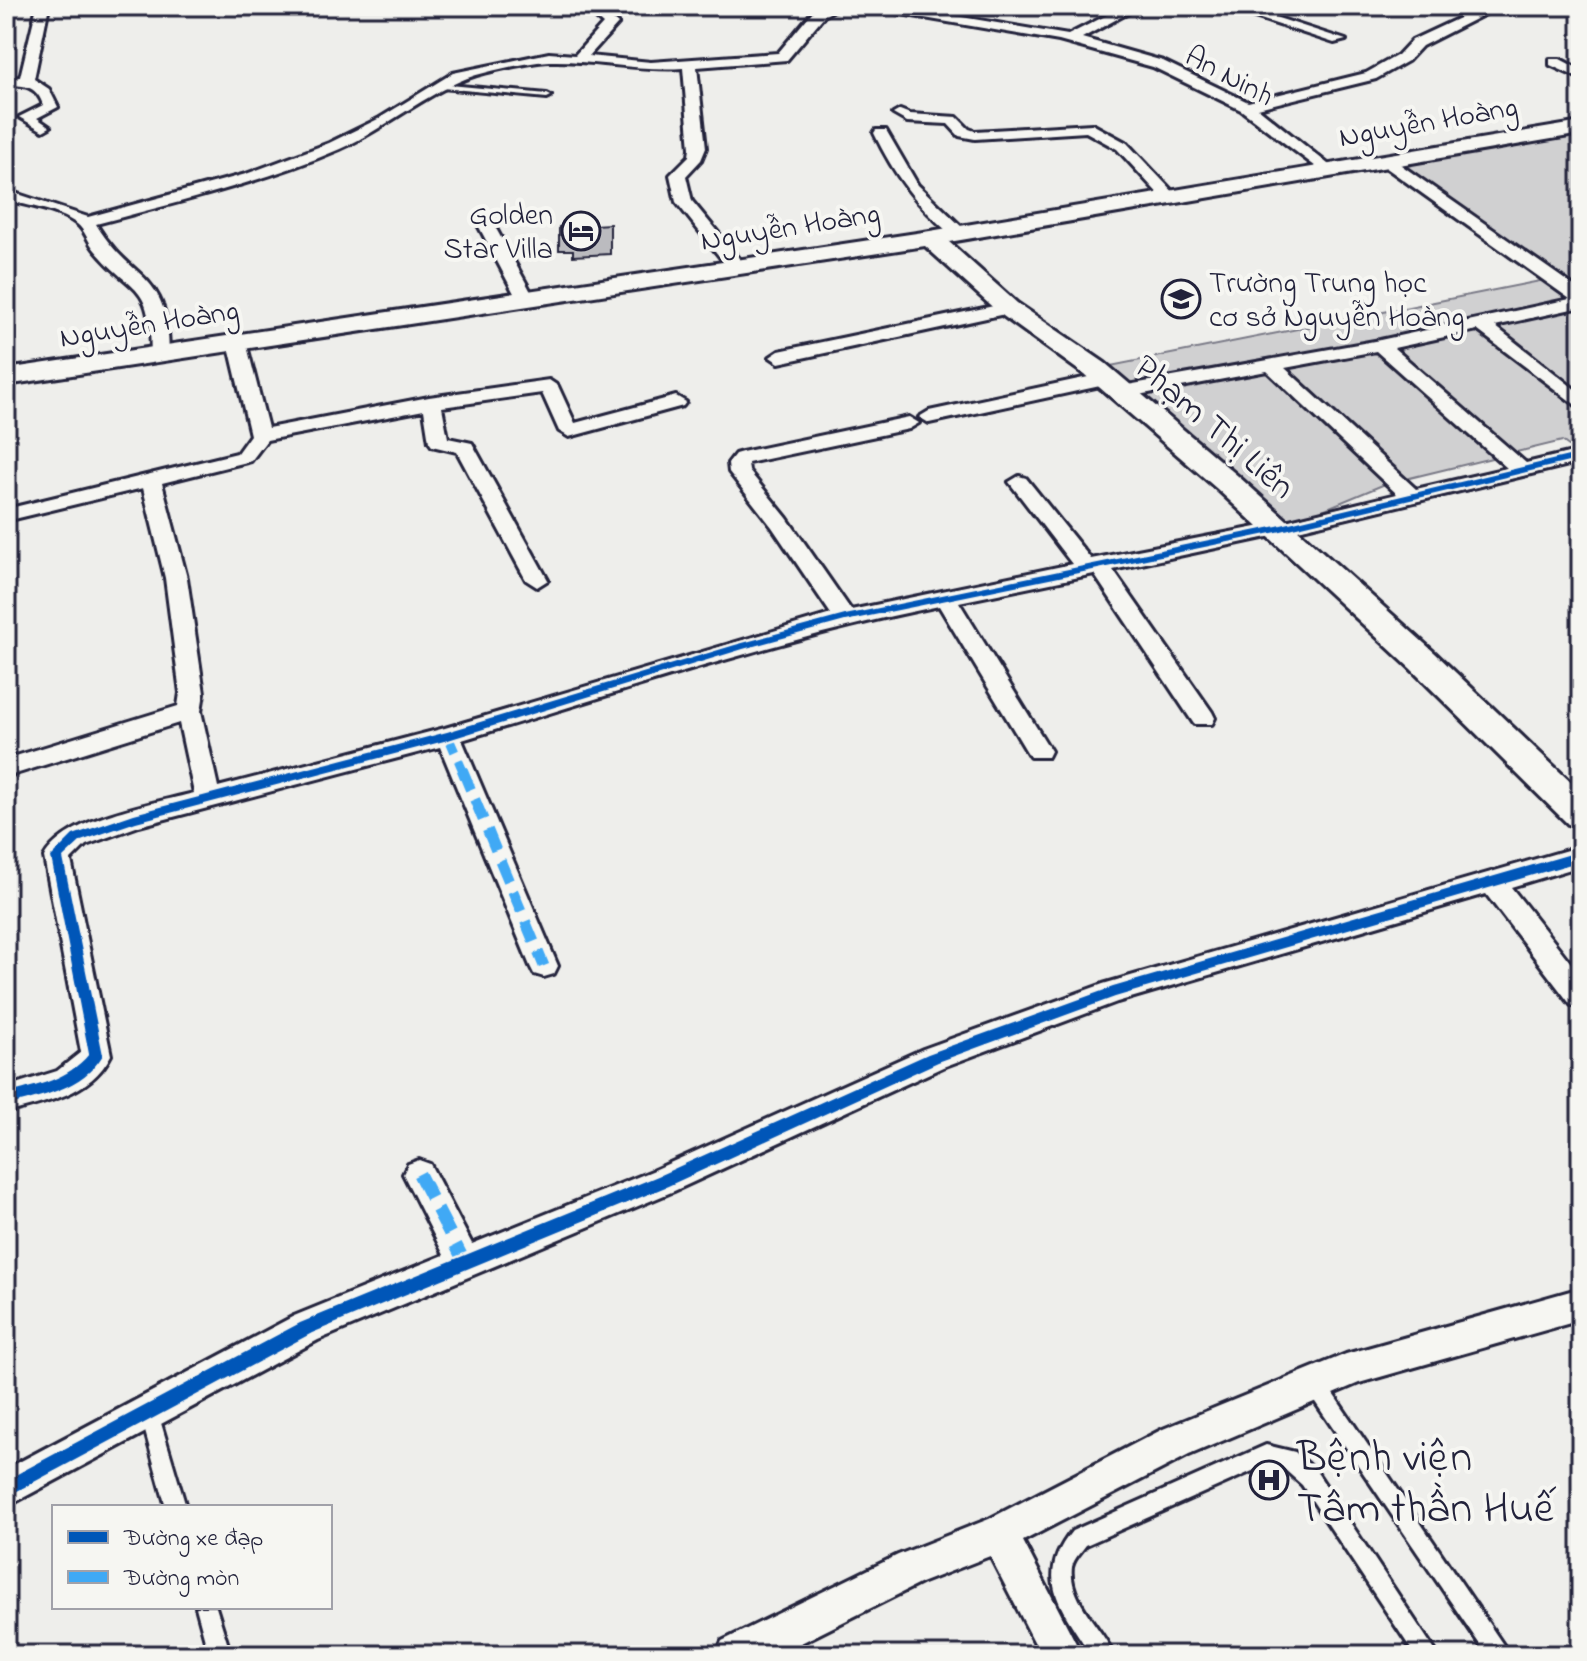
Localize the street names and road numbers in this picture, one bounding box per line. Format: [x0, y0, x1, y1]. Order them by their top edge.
street label: An Ninh [1176, 36, 1281, 119]
street label: Nguyễn Hoàng [1336, 87, 1521, 161]
street label: Nguyễn Hoàng [698, 193, 883, 265]
street label: Nguyễn Hoàng [57, 290, 242, 362]
street label: Phạm Thị Liên [1121, 343, 1306, 514]

